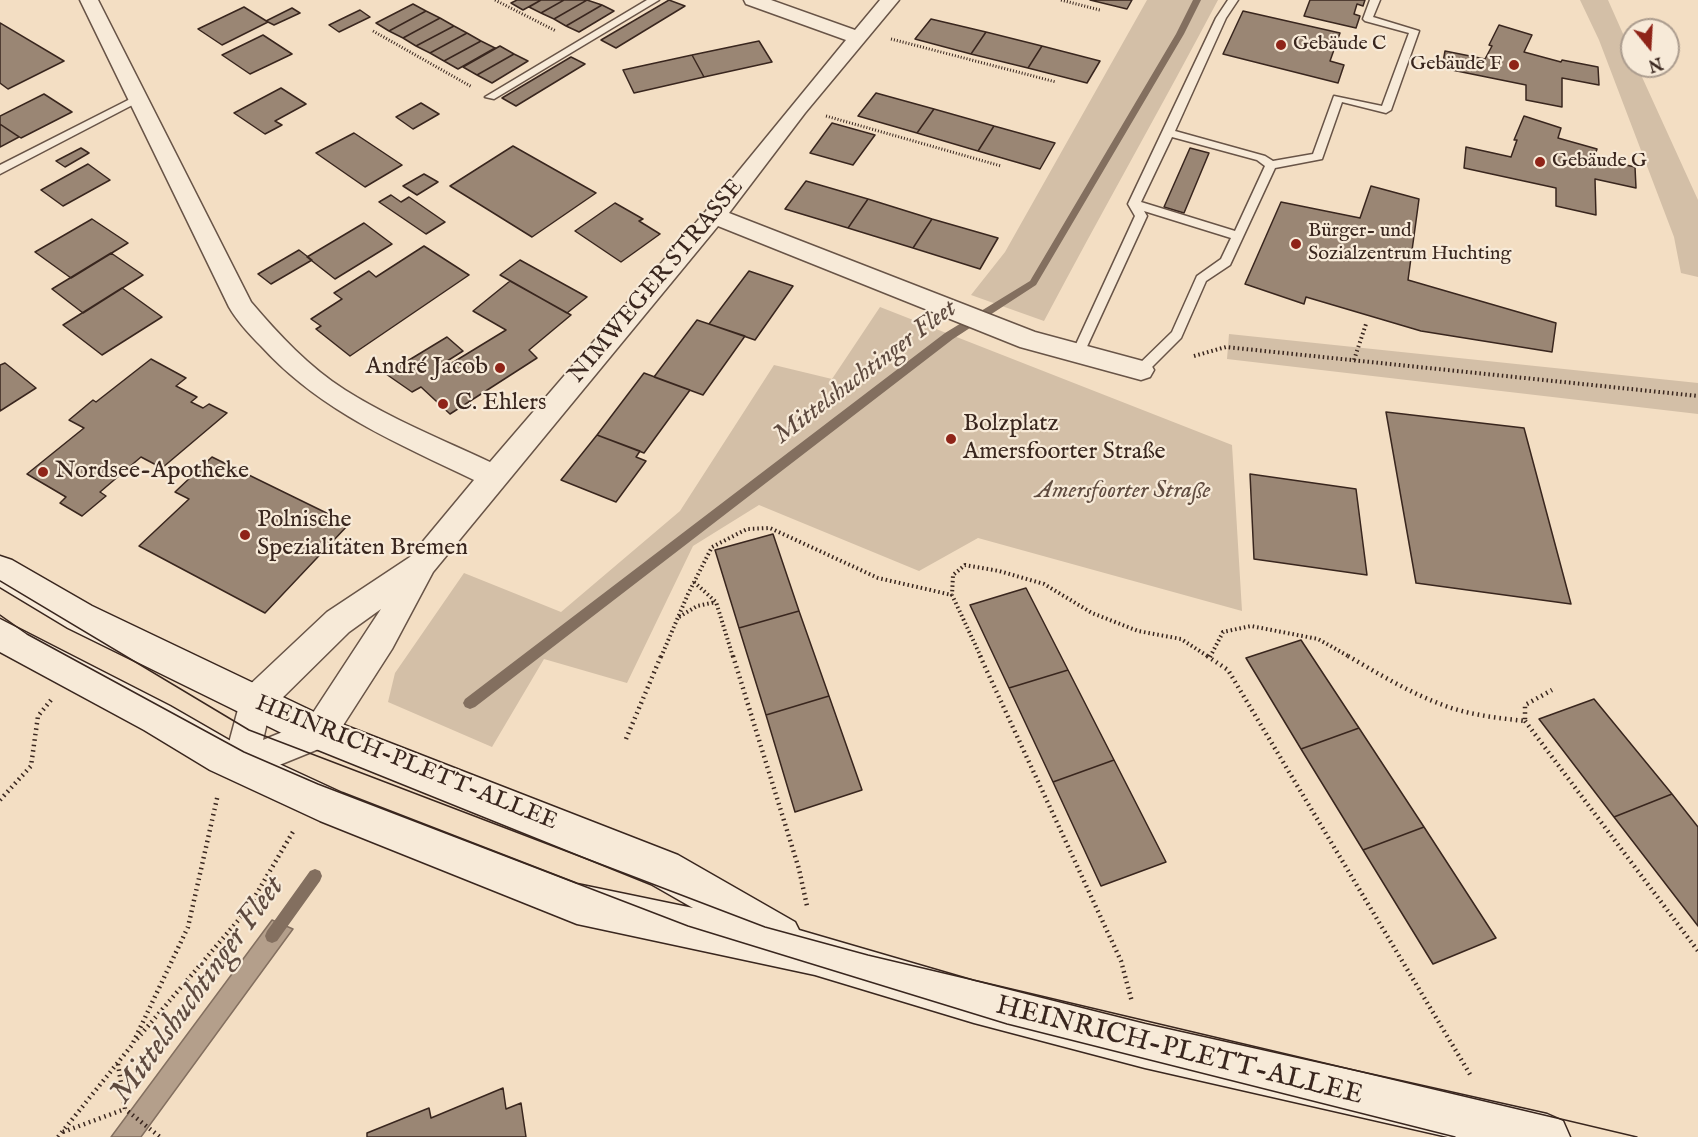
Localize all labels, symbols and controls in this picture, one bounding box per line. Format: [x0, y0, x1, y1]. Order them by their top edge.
north arrow [1620, 18, 1680, 78]
place label: Gebäude C [1293, 33, 1386, 57]
marker: Gebäude C [1274, 38, 1288, 52]
text: N [1645, 52, 1665, 75]
place label: Gebäude F [1410, 53, 1502, 77]
marker: Gebäude F [1507, 58, 1521, 72]
place label: Gebäude G [1552, 150, 1647, 174]
marker: Gebäude G [1533, 155, 1547, 169]
street label: NIMWEGER STRASSE [563, 174, 751, 390]
place label: Bürger- und Sozialzentrum Huchting [1308, 220, 1511, 267]
marker: Bürger- und Sozialzentrum Huchting [1289, 237, 1303, 251]
water label: Mittelshuchtinger Fleet [768, 294, 964, 452]
place label: André Jacob [366, 354, 488, 382]
marker: André Jacob [493, 361, 507, 375]
place label: C. Ehlers [455, 390, 547, 418]
marker: C. Ehlers [436, 397, 450, 411]
place label: Bolzplatz Amersfoorter Straße [963, 411, 1166, 467]
marker: Bolzplatz Amersfoorter Straße [944, 432, 958, 446]
place label: Nordsee-Apotheke [55, 458, 249, 486]
marker: Nordsee-Apotheke [36, 465, 50, 479]
park label: Amersfoorter Straße [1035, 478, 1211, 506]
place label: Polnische Spezialitäten Bremen [257, 507, 468, 563]
marker: Polnische Spezialitäten Bremen [238, 528, 252, 542]
street label: HEINRICH-PLETT-ALLEE [251, 690, 561, 838]
water label: Mittelshuchtinger Fleet [103, 869, 295, 1113]
street label: HEINRICH-PLETT-ALLEE [992, 990, 1366, 1114]

